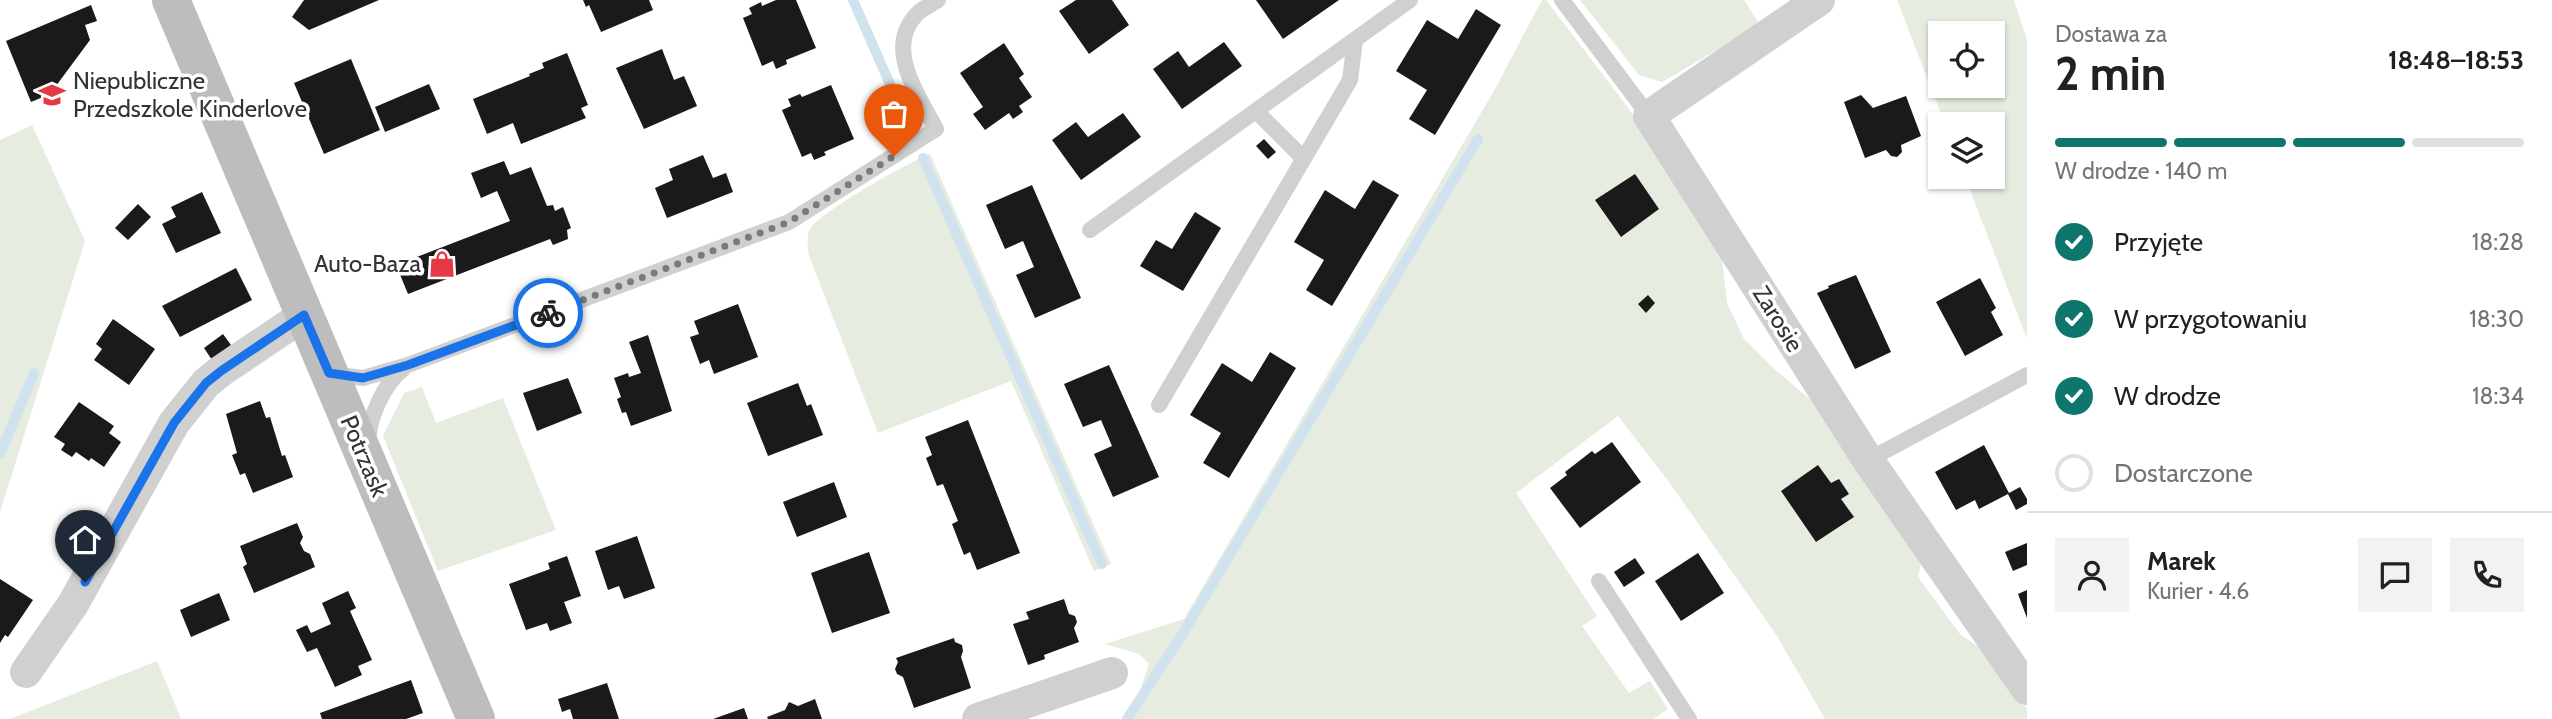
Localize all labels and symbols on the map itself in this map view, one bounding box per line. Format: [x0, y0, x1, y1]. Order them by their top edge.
place label: Niepubliczne Przedszkole Kinderlove [73, 66, 307, 123]
school or university icon: Niepubliczne Przedszkole Kinderlove [37, 80, 67, 110]
pin [864, 84, 924, 156]
place label: Auto-Baza [314, 249, 421, 278]
shop icon: Auto-Baza [427, 249, 457, 279]
courier [513, 278, 583, 348]
street label: Zarosie [1747, 280, 1810, 357]
street label: Potrzask [334, 411, 395, 501]
pin [55, 510, 115, 582]

